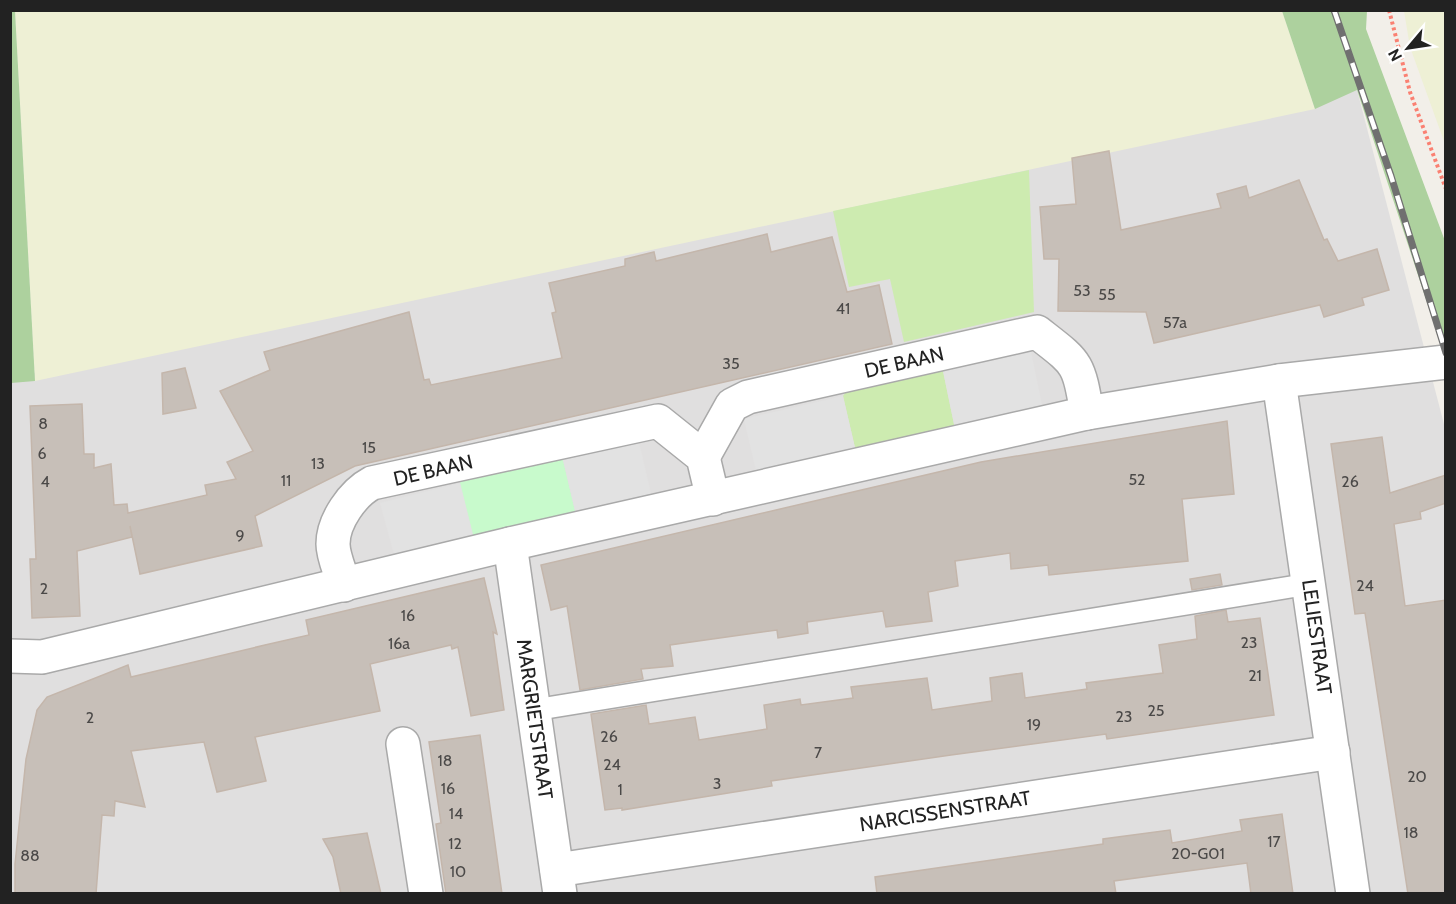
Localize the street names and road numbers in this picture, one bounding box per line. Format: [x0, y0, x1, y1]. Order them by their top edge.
street label: DE BAAN [862, 341, 946, 383]
street label: DE BAAN [391, 449, 475, 491]
street label: LELIESTRAAT [1297, 578, 1337, 696]
street label: MARGRIETSTRAAT [512, 637, 558, 801]
street label: NARCISSENSTRAAT [858, 786, 1033, 836]

